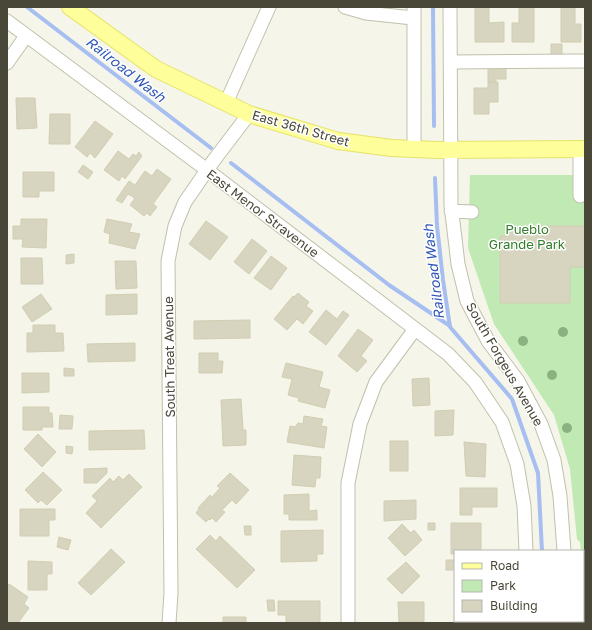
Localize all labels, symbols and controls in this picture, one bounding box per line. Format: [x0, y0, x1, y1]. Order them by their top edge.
water label: Railroad Wash [83, 33, 170, 106]
street label: East 36th Street [250, 106, 352, 150]
street label: East Menor Stravenue [204, 166, 322, 260]
park label: Pueblo Grande Park [489, 221, 566, 252]
water label: Railroad Wash [419, 222, 447, 321]
street label: South Treat Avenue [160, 296, 178, 418]
street label: South Forgeus Avenue [463, 299, 547, 429]
legend [454, 550, 584, 622]
text: Road [490, 558, 519, 573]
text: Park [490, 578, 516, 593]
text: Building [490, 598, 538, 613]

